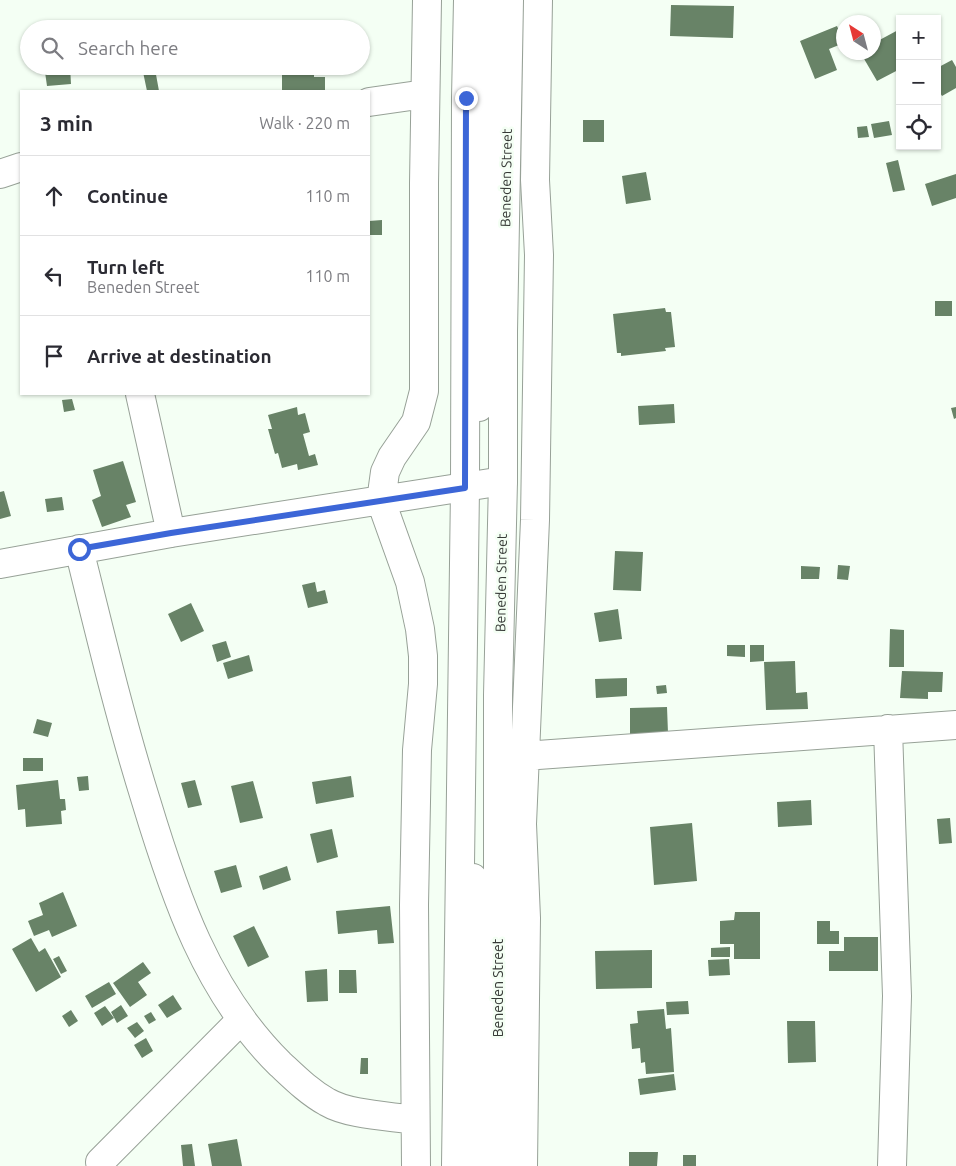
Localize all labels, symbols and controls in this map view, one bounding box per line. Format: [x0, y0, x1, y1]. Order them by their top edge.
north arrow [836, 15, 881, 60]
map controls [896, 15, 941, 150]
button: + [896, 15, 941, 60]
search box [20, 20, 370, 75]
icon: search [38, 34, 66, 62]
text: Search here [78, 37, 178, 59]
button: − [896, 60, 941, 105]
route end [455, 87, 478, 110]
button: locate [896, 105, 941, 150]
text: 3 min [40, 111, 93, 135]
text: Walk · 220 m [259, 114, 350, 132]
street label: Beneden Street [497, 128, 515, 227]
icon: ahead [40, 182, 68, 210]
text: Continue [87, 185, 168, 207]
text: 110 m [305, 187, 350, 205]
text: Turn left [87, 256, 165, 278]
icon: left [40, 262, 68, 290]
text: 110 m [305, 267, 350, 285]
text: Beneden Street [87, 278, 200, 296]
icon: arrive [40, 342, 68, 370]
text: Arrive at destination [87, 345, 272, 367]
street label: Beneden Street [492, 533, 510, 632]
route start [68, 538, 91, 561]
street label: Beneden Street [490, 938, 506, 1037]

